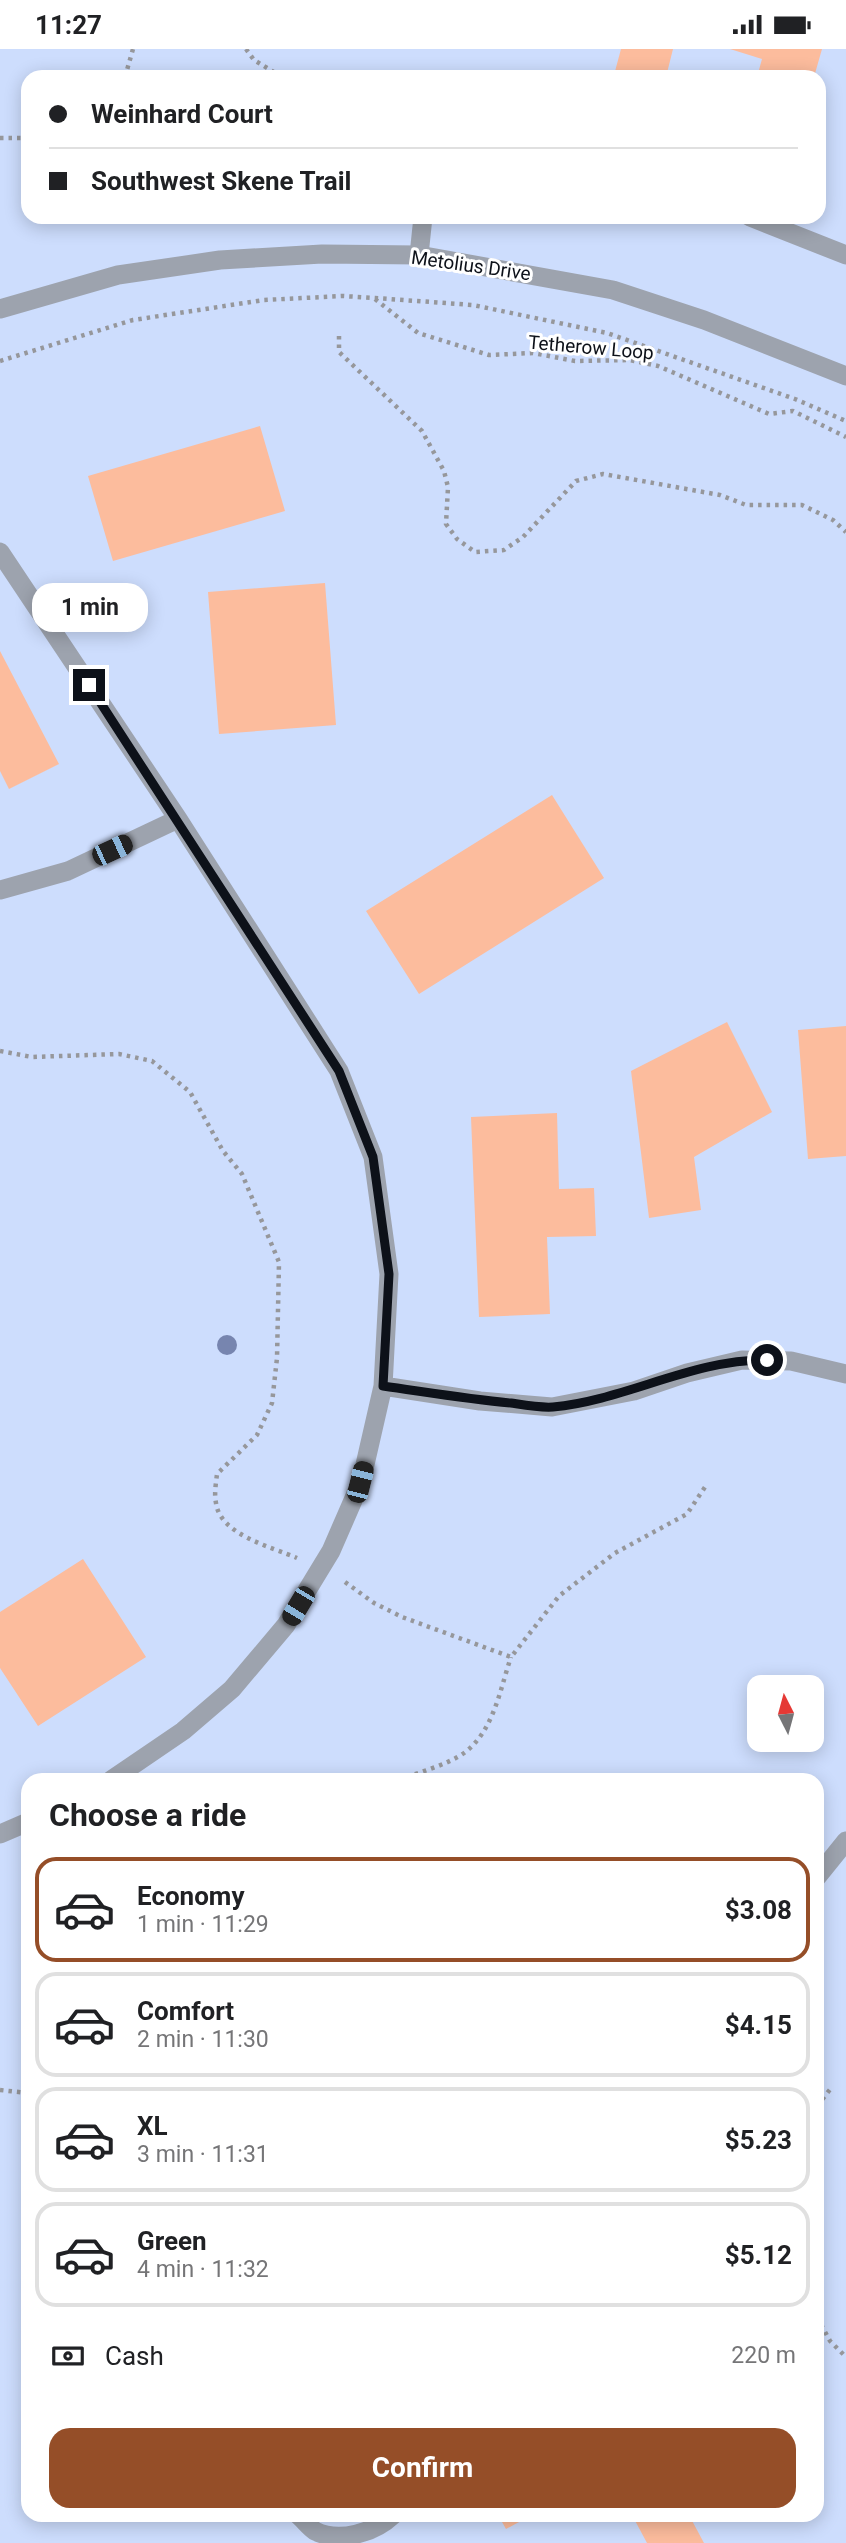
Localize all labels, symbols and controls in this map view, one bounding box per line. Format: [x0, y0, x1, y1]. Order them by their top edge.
text: 11:27 [35, 10, 102, 40]
text: Weinhard Court [91, 99, 273, 129]
text: Southwest Skene Trail [91, 166, 351, 196]
street label: Metolius Drive [410, 246, 532, 285]
street label: Tetherow Loop [527, 331, 655, 364]
callout: 1 min [31, 583, 147, 633]
text: 1 min [61, 594, 119, 621]
route end [73, 669, 105, 701]
car [89, 832, 136, 868]
route start [751, 1344, 783, 1376]
car [345, 1459, 376, 1505]
car [279, 1583, 318, 1629]
north arrow [747, 1675, 824, 1752]
map controls [747, 1675, 824, 1752]
text: Choose a ride [49, 1796, 246, 1834]
icon: car [53, 1878, 116, 1941]
text: Economy [137, 1881, 244, 1911]
text: $3.08 [725, 1895, 792, 1925]
text: 1 min · 11:29 [137, 1911, 269, 1938]
icon: car [53, 1993, 116, 2056]
text: Comfort [137, 1996, 234, 2026]
text: $4.15 [725, 2010, 792, 2040]
text: 2 min · 11:30 [137, 2026, 269, 2053]
icon: car [53, 2108, 116, 2171]
text: XL [137, 2111, 168, 2141]
text: $5.23 [725, 2125, 792, 2155]
text: 3 min · 11:31 [137, 2141, 269, 2168]
icon: car [53, 2223, 116, 2286]
text: Green [137, 2226, 207, 2256]
text: $5.12 [725, 2240, 792, 2270]
text: 4 min · 11:32 [137, 2256, 269, 2283]
icon: cash [49, 2337, 87, 2375]
text: Cash [105, 2341, 164, 2371]
text: 220 m [731, 2342, 796, 2369]
button: Confirm [49, 2428, 796, 2508]

